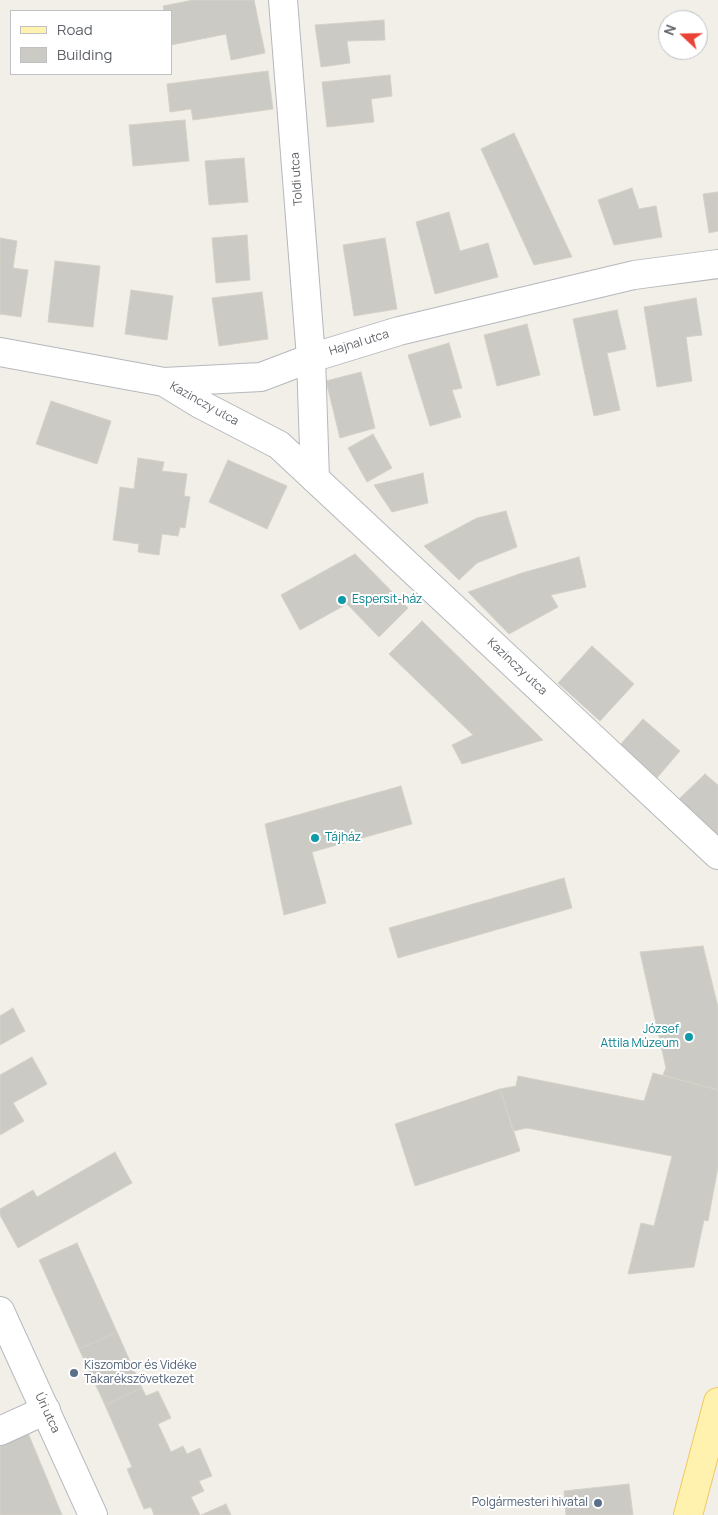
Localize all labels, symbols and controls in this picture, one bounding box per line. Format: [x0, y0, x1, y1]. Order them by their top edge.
legend [10, 10, 172, 75]
north arrow [658, 10, 708, 60]
text: Road [57, 19, 93, 40]
text: N [659, 22, 680, 38]
text: Building [57, 44, 112, 65]
street label: Toldi utca [288, 152, 306, 206]
street label: Hajnal utca [327, 327, 391, 359]
street label: Kazinczy utca [167, 379, 241, 429]
place label: Espersit-ház [352, 593, 422, 607]
marker: Espersit-ház [336, 594, 348, 606]
street label: Kazinczy utca [484, 636, 550, 698]
place label: Tájház [325, 831, 361, 845]
marker: Tájház [309, 832, 321, 844]
place label: József Attila Múzeum [600, 1023, 679, 1051]
marker: József Attila Múzeum [683, 1031, 695, 1043]
place label: Kiszombor és Vidéke Takarékszövetkezet [84, 1359, 197, 1387]
marker: Kiszombor és Vidéke Takarékszövetkezet [68, 1367, 80, 1379]
street label: Úri utca [31, 1391, 63, 1435]
place label: Polgármesteri hivatal [472, 1496, 588, 1510]
marker: Polgármesteri hivatal [592, 1497, 604, 1509]

